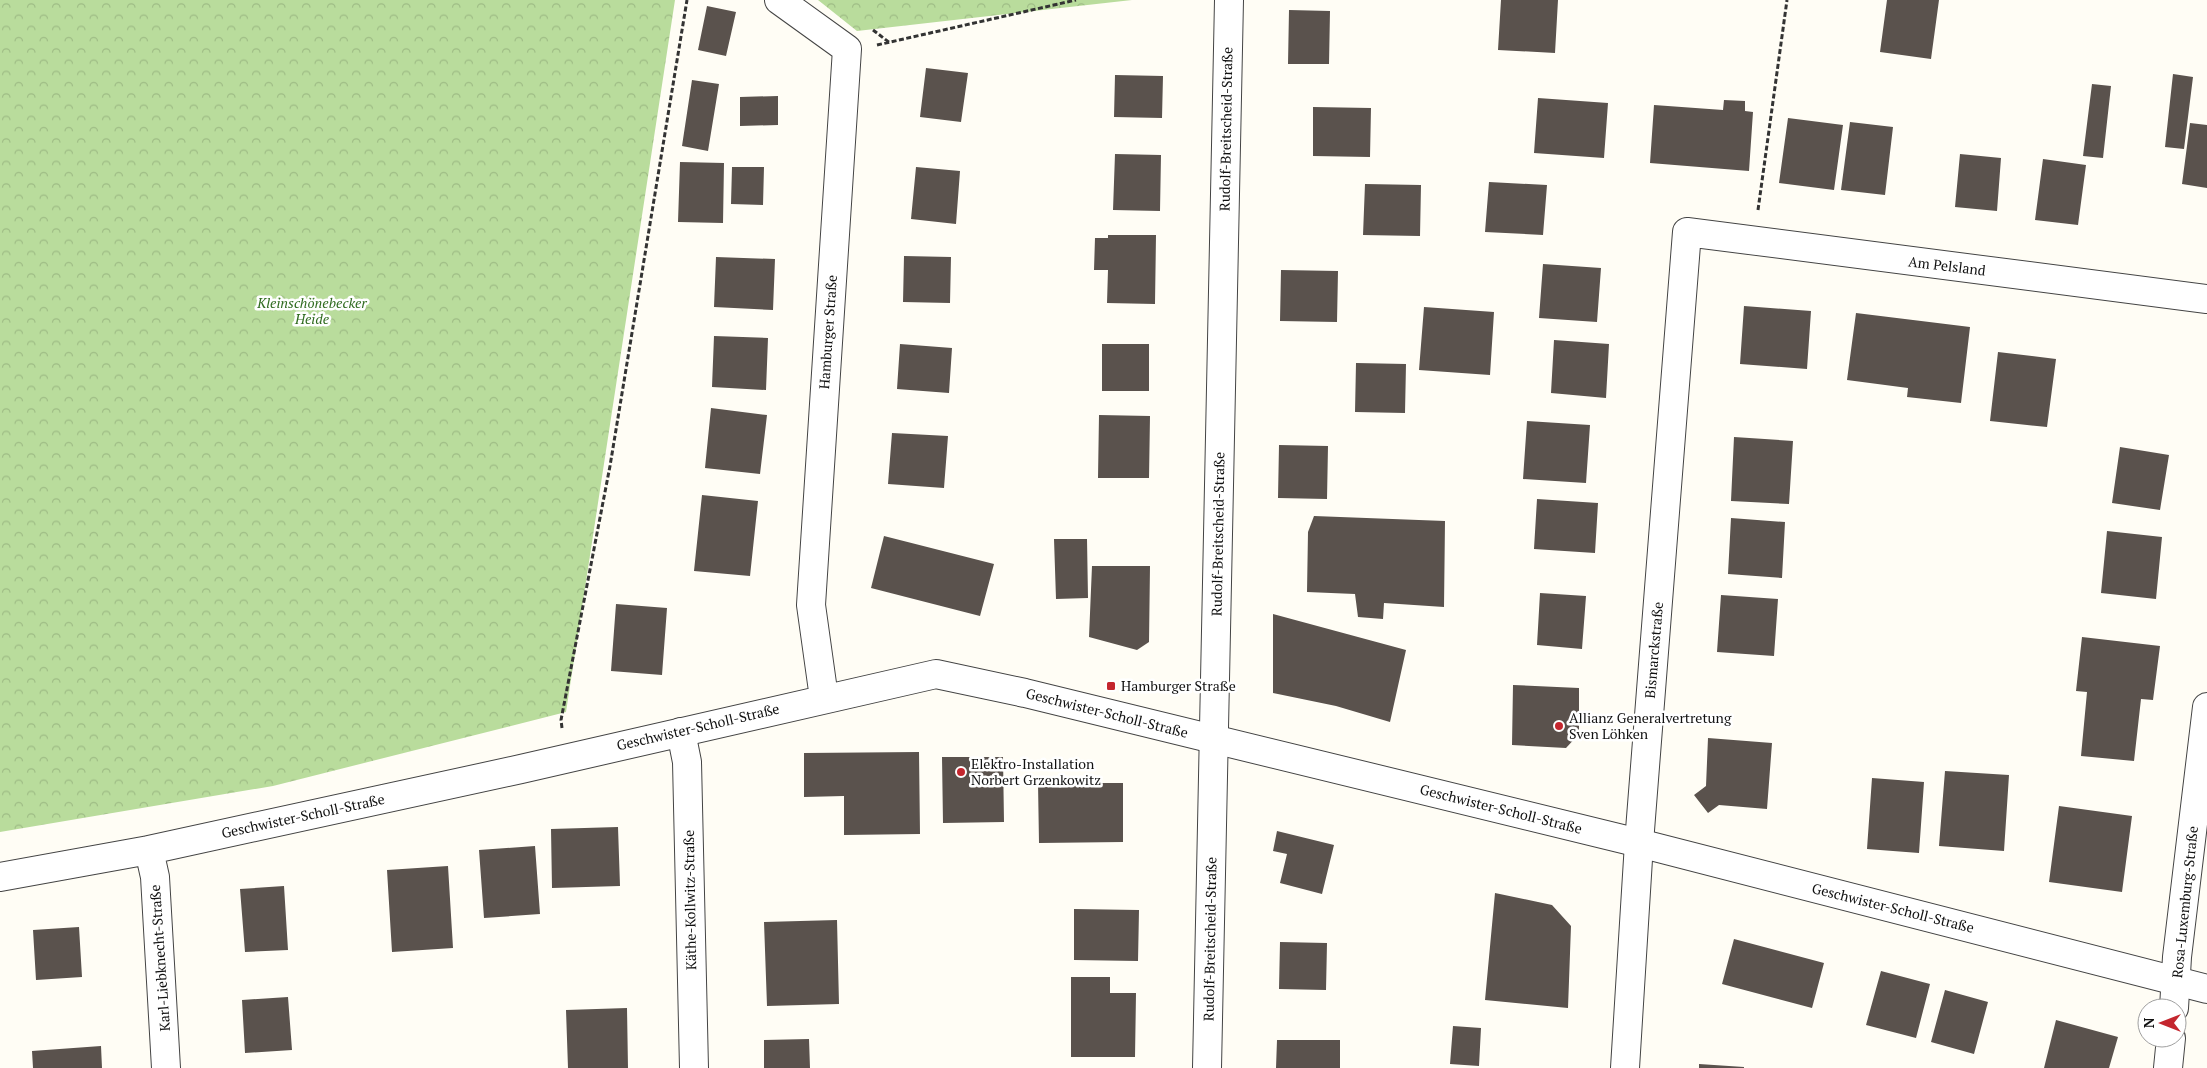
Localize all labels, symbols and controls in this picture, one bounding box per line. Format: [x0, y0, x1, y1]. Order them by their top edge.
street label: Rudolf-Breitscheid-Straße [1215, 47, 1236, 211]
street label: Am Pelsland [1907, 251, 1987, 280]
street label: Hamburger Straße [814, 274, 841, 390]
park label: Kleinschönebecker Heide [256, 293, 367, 328]
street label: Rudolf-Breitscheid-Straße [1207, 452, 1228, 616]
street label: Bismarckstraße [1640, 601, 1667, 699]
place label: Hamburger Straße [1121, 676, 1236, 695]
marker: Hamburger Straße [1105, 680, 1117, 692]
street label: Geschwister-Scholl-Straße [1024, 683, 1190, 742]
street label: Geschwister-Scholl-Straße [615, 699, 781, 754]
place label: Allianz Generalvertretung Sven Löhken [1569, 708, 1732, 743]
marker: Allianz Generalvertretung Sven Löhken [1553, 720, 1565, 732]
place label: Elektro-Installation Norbert Grzenkowitz [971, 754, 1101, 789]
marker: Elektro-Installation Norbert Grzenkowitz [955, 766, 967, 778]
street label: Geschwister-Scholl-Straße [1418, 779, 1584, 838]
street label: Geschwister-Scholl-Straße [220, 789, 386, 842]
street label: Rosa-Luxemburg-Straße [2167, 825, 2202, 979]
street label: Käthe-Kollwitz-Straße [679, 830, 700, 970]
street label: Rudolf-Breitscheid-Straße [1199, 857, 1220, 1021]
street label: Geschwister-Scholl-Straße [1810, 878, 1976, 937]
street label: Karl-Liebknecht-Straße [145, 884, 174, 1032]
north arrow [2137, 998, 2187, 1048]
text: N [2139, 1017, 2158, 1028]

